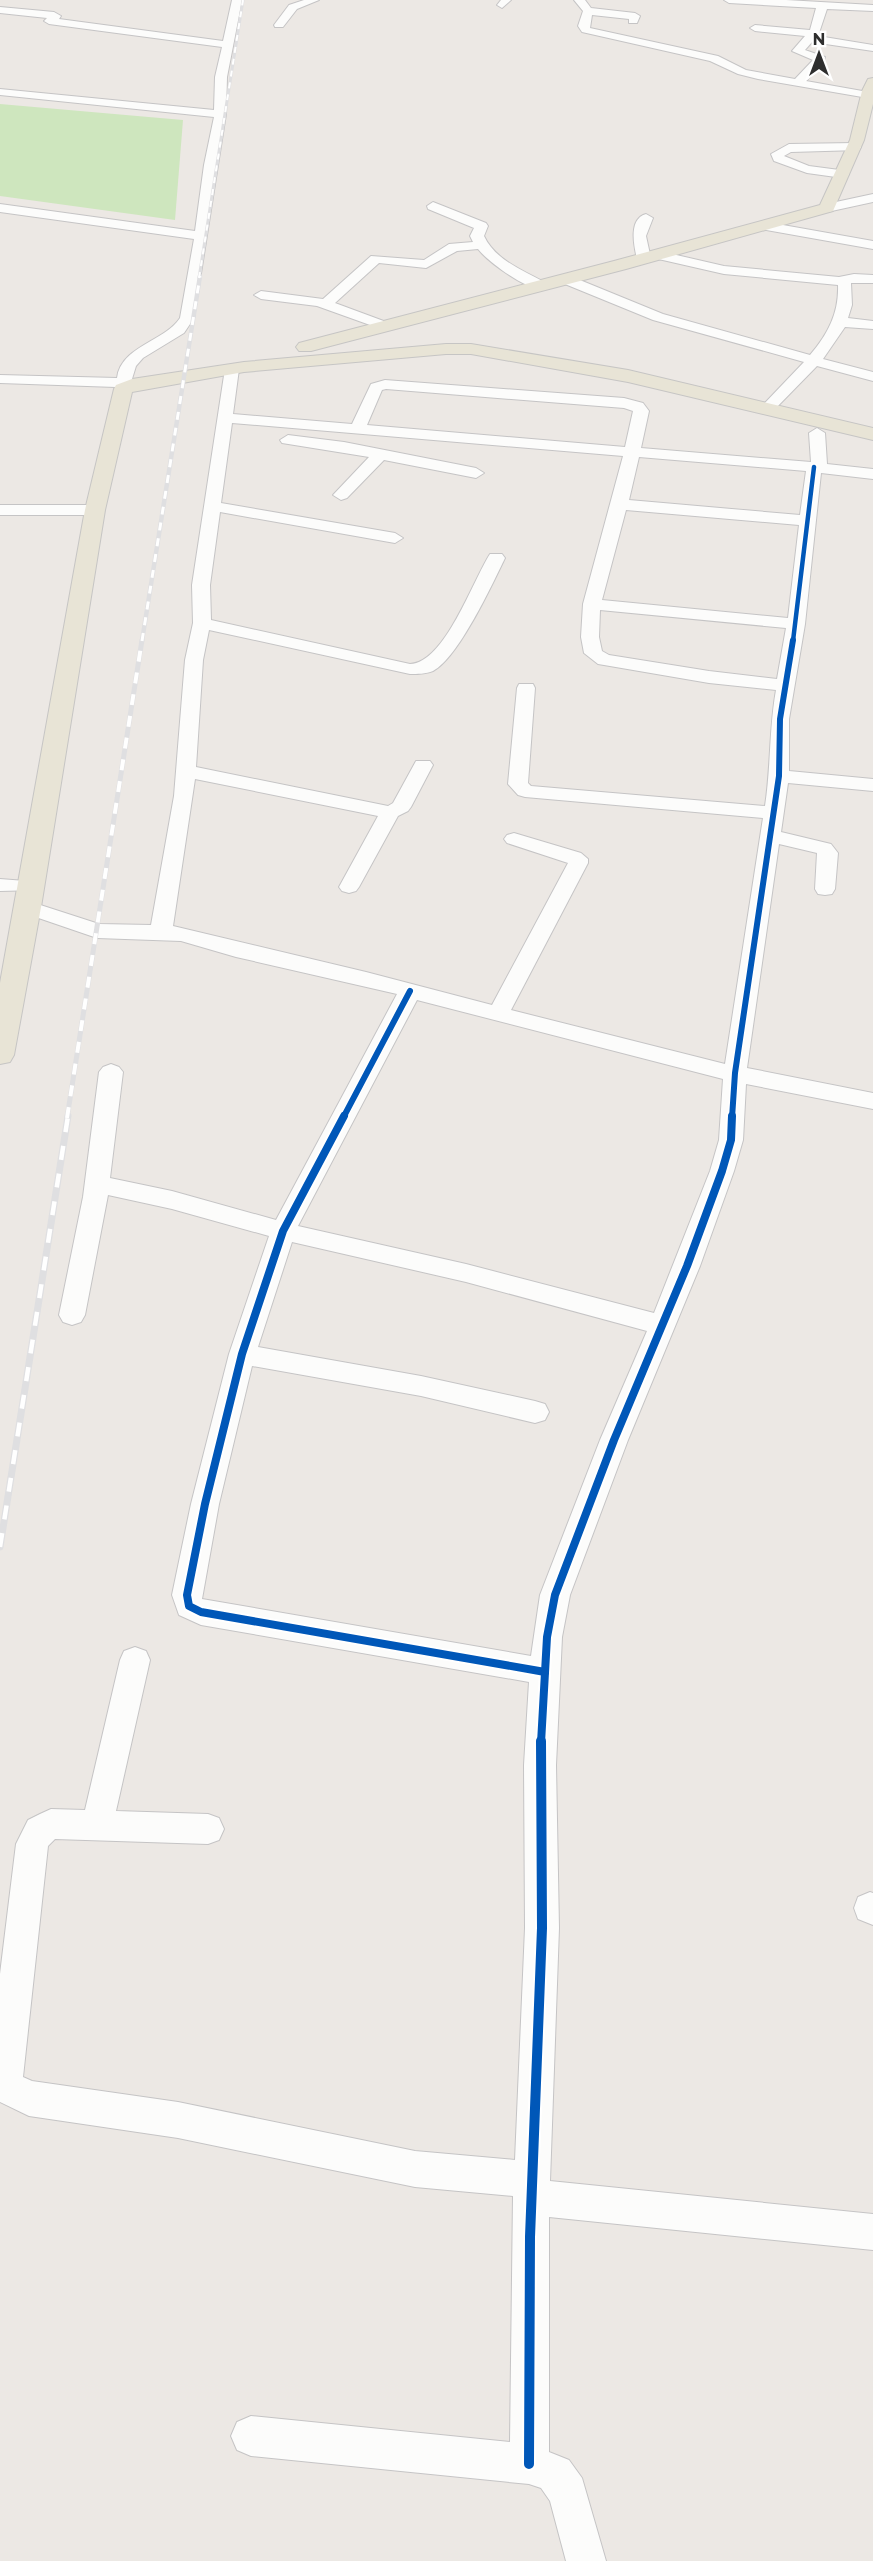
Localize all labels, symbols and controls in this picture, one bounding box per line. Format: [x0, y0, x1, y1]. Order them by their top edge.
north arrow [789, 24, 849, 84]
text: N [813, 30, 825, 49]

